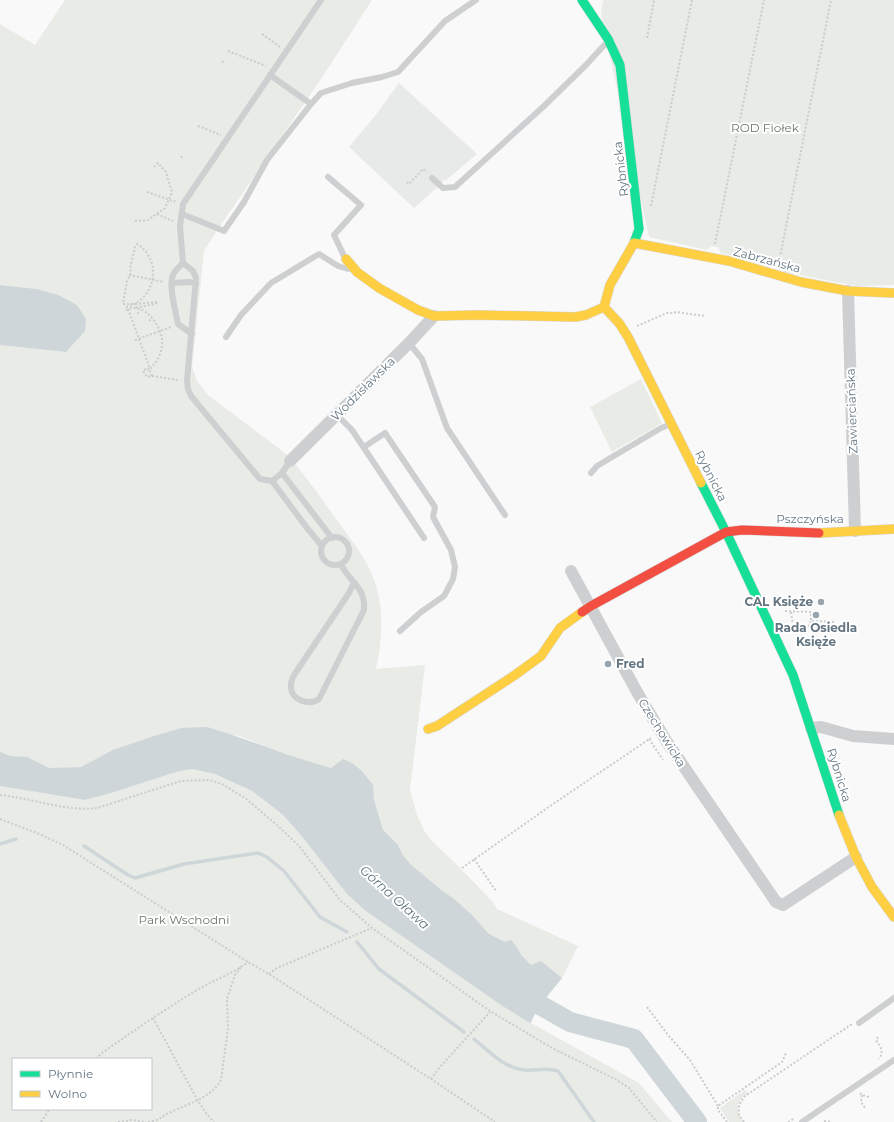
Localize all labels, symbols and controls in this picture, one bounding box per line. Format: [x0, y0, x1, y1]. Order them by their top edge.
park label: ROD Fiołek [731, 120, 800, 135]
street label: Rybnicka [610, 141, 631, 198]
street label: Zabrzańska [732, 243, 802, 276]
street label: Wodzisławska [328, 354, 398, 424]
street label: Zawierciańska [843, 368, 860, 454]
street label: Rybnicka [692, 448, 731, 504]
street label: Pszczyńska [776, 511, 844, 526]
place label: CAL Księże [744, 594, 813, 610]
marker: CAL Księże [816, 597, 826, 607]
marker: Rada Osiedla Księże [811, 610, 821, 620]
place label: Rada Osiedla Księże [775, 620, 857, 650]
place label: Fred [616, 656, 645, 671]
marker: Fred [603, 659, 613, 669]
street label: Czechowicka [635, 696, 690, 770]
street label: Rybnicka [824, 746, 855, 804]
water label: Górna Oława [357, 862, 433, 933]
park label: Park Wschodni [139, 912, 229, 927]
legend [12, 1058, 152, 1110]
text: Płynnie [48, 1066, 93, 1081]
text: Wolno [48, 1086, 87, 1101]

